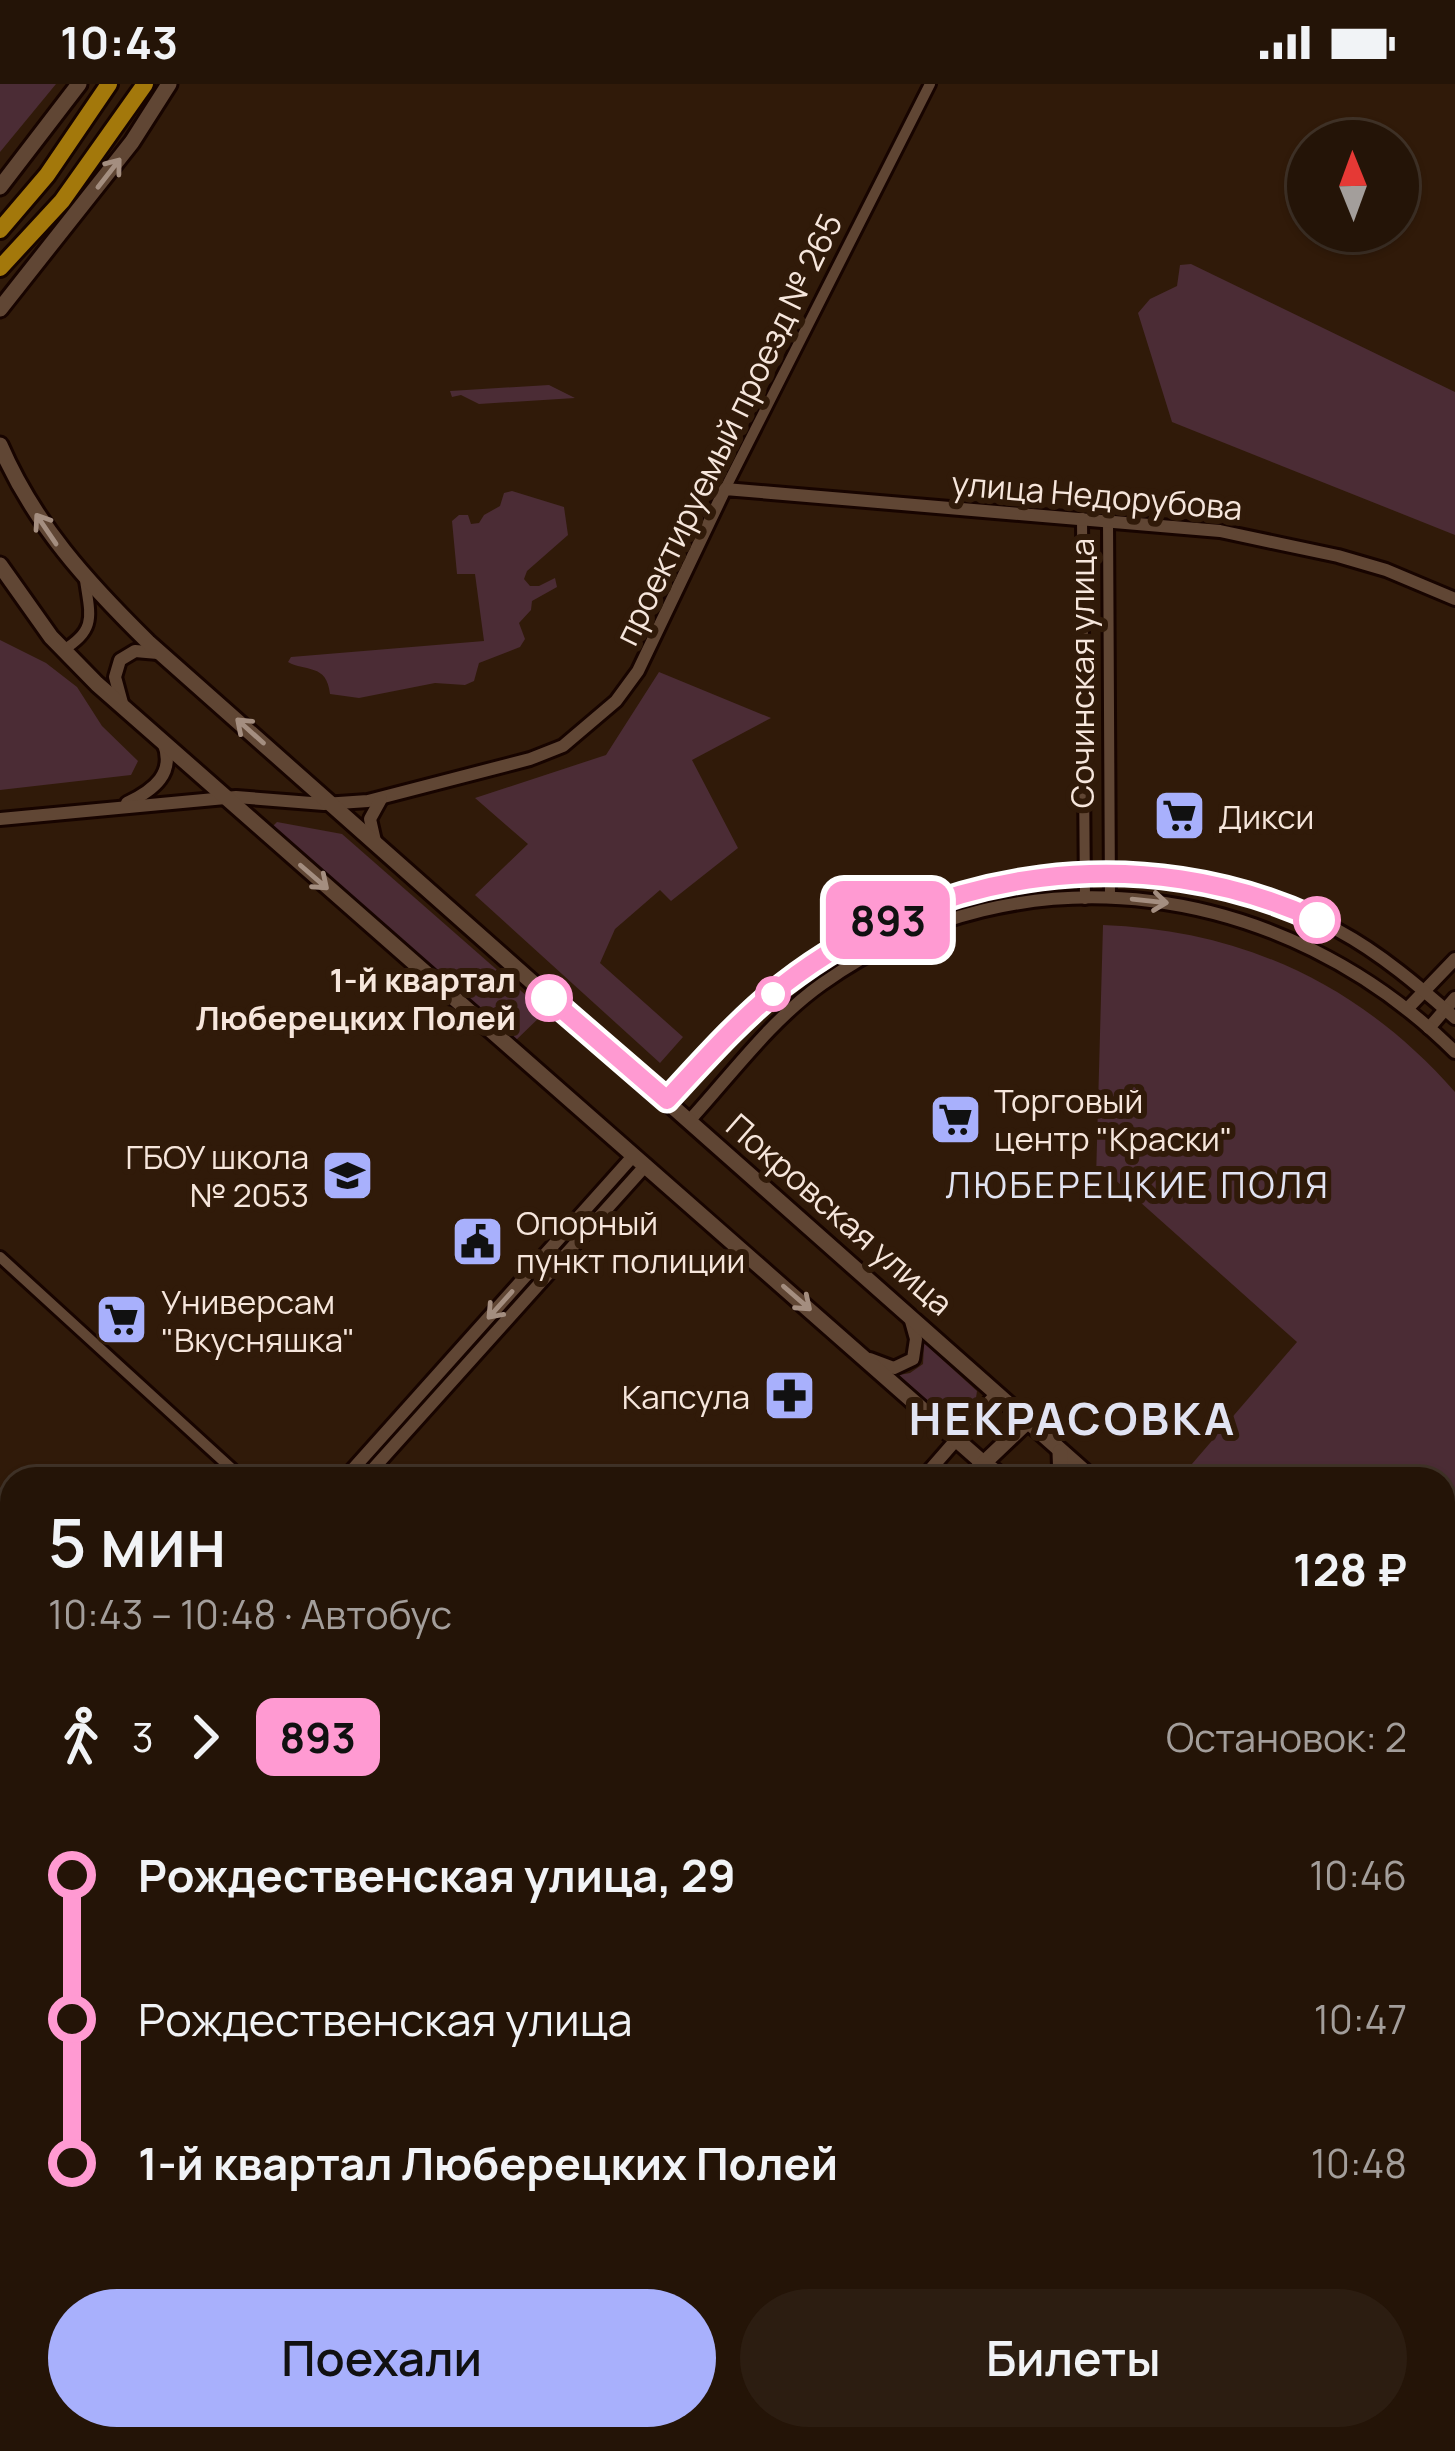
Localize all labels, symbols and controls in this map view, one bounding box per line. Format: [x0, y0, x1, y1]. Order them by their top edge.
text: 10:43 [60, 11, 178, 73]
north arrow [1287, 120, 1419, 252]
map controls [1287, 120, 1419, 252]
one-way arrow [95, 157, 121, 189]
street label: проектируемый проезд № 265 [604, 206, 852, 652]
street label: улица Недорубова [950, 460, 1244, 530]
one-way arrow [34, 512, 59, 546]
street label: Сочинская улица [1059, 538, 1104, 808]
one-way arrow [236, 718, 266, 745]
supermarket icon: Дикси [1151, 788, 1207, 844]
place label: Дикси [1218, 794, 1314, 839]
one-way arrow [299, 862, 329, 890]
line badge: 893 [819, 881, 957, 959]
one-way arrow [1130, 890, 1169, 913]
text: 893 [850, 891, 926, 949]
unlabelled marker [1295, 898, 1339, 942]
place label: 1-й квартал Люберецких Полей [196, 957, 516, 1040]
marker: 1-й квартал Люберецких Полей [527, 976, 571, 1020]
unlabelled marker [757, 978, 789, 1010]
place label: Торговый центр "Краски" [994, 1078, 1233, 1161]
supermarket icon: Торговый центр "Краски" [927, 1091, 983, 1147]
street label: Покровская улица [717, 1103, 963, 1325]
place label: ГБОУ школа № 2053 [126, 1134, 309, 1217]
school or university icon: ГБОУ школа № 2053 [320, 1147, 376, 1203]
district label: ЛЮБЕРЕЦКИЕ ПОЛЯ [945, 1160, 1331, 1209]
place label: Опорный пункт полиции [516, 1200, 745, 1283]
public building icon: Опорный пункт полиции [449, 1213, 505, 1269]
place label: Универсам "Вкусняшка" [161, 1279, 355, 1362]
one-way arrow [781, 1283, 811, 1311]
one-way arrow [487, 1289, 514, 1320]
supermarket icon: Универсам "Вкусняшка" [94, 1292, 150, 1348]
pharmacy icon: Капсула [761, 1368, 817, 1424]
place label: Капсула [622, 1374, 750, 1419]
district label: НЕКРАСОВКА [909, 1387, 1237, 1449]
text: 5 мин [48, 1497, 226, 1587]
text: 128 ₽ [1293, 1538, 1407, 1600]
text: 10:43 – 10:48 · Автобус [48, 1587, 452, 1641]
icon: walk [48, 1704, 114, 1770]
icon: forward [172, 1704, 238, 1770]
text: 893 [280, 1708, 356, 1766]
text: 3 [132, 1710, 154, 1764]
text: Остановок: 2 [1166, 1710, 1407, 1764]
text: Рождественская улица, 29 [138, 1844, 736, 1906]
text: 10:46 [1309, 1848, 1407, 1902]
text: Рождественская улица [138, 1988, 632, 2050]
text: 10:47 [1314, 1992, 1407, 2046]
text: 1-й квартал Люберецких Полей [138, 2132, 838, 2194]
text: 10:48 [1311, 2136, 1407, 2190]
button: Поехали [48, 2289, 716, 2427]
button: Билеты [740, 2289, 1407, 2427]

